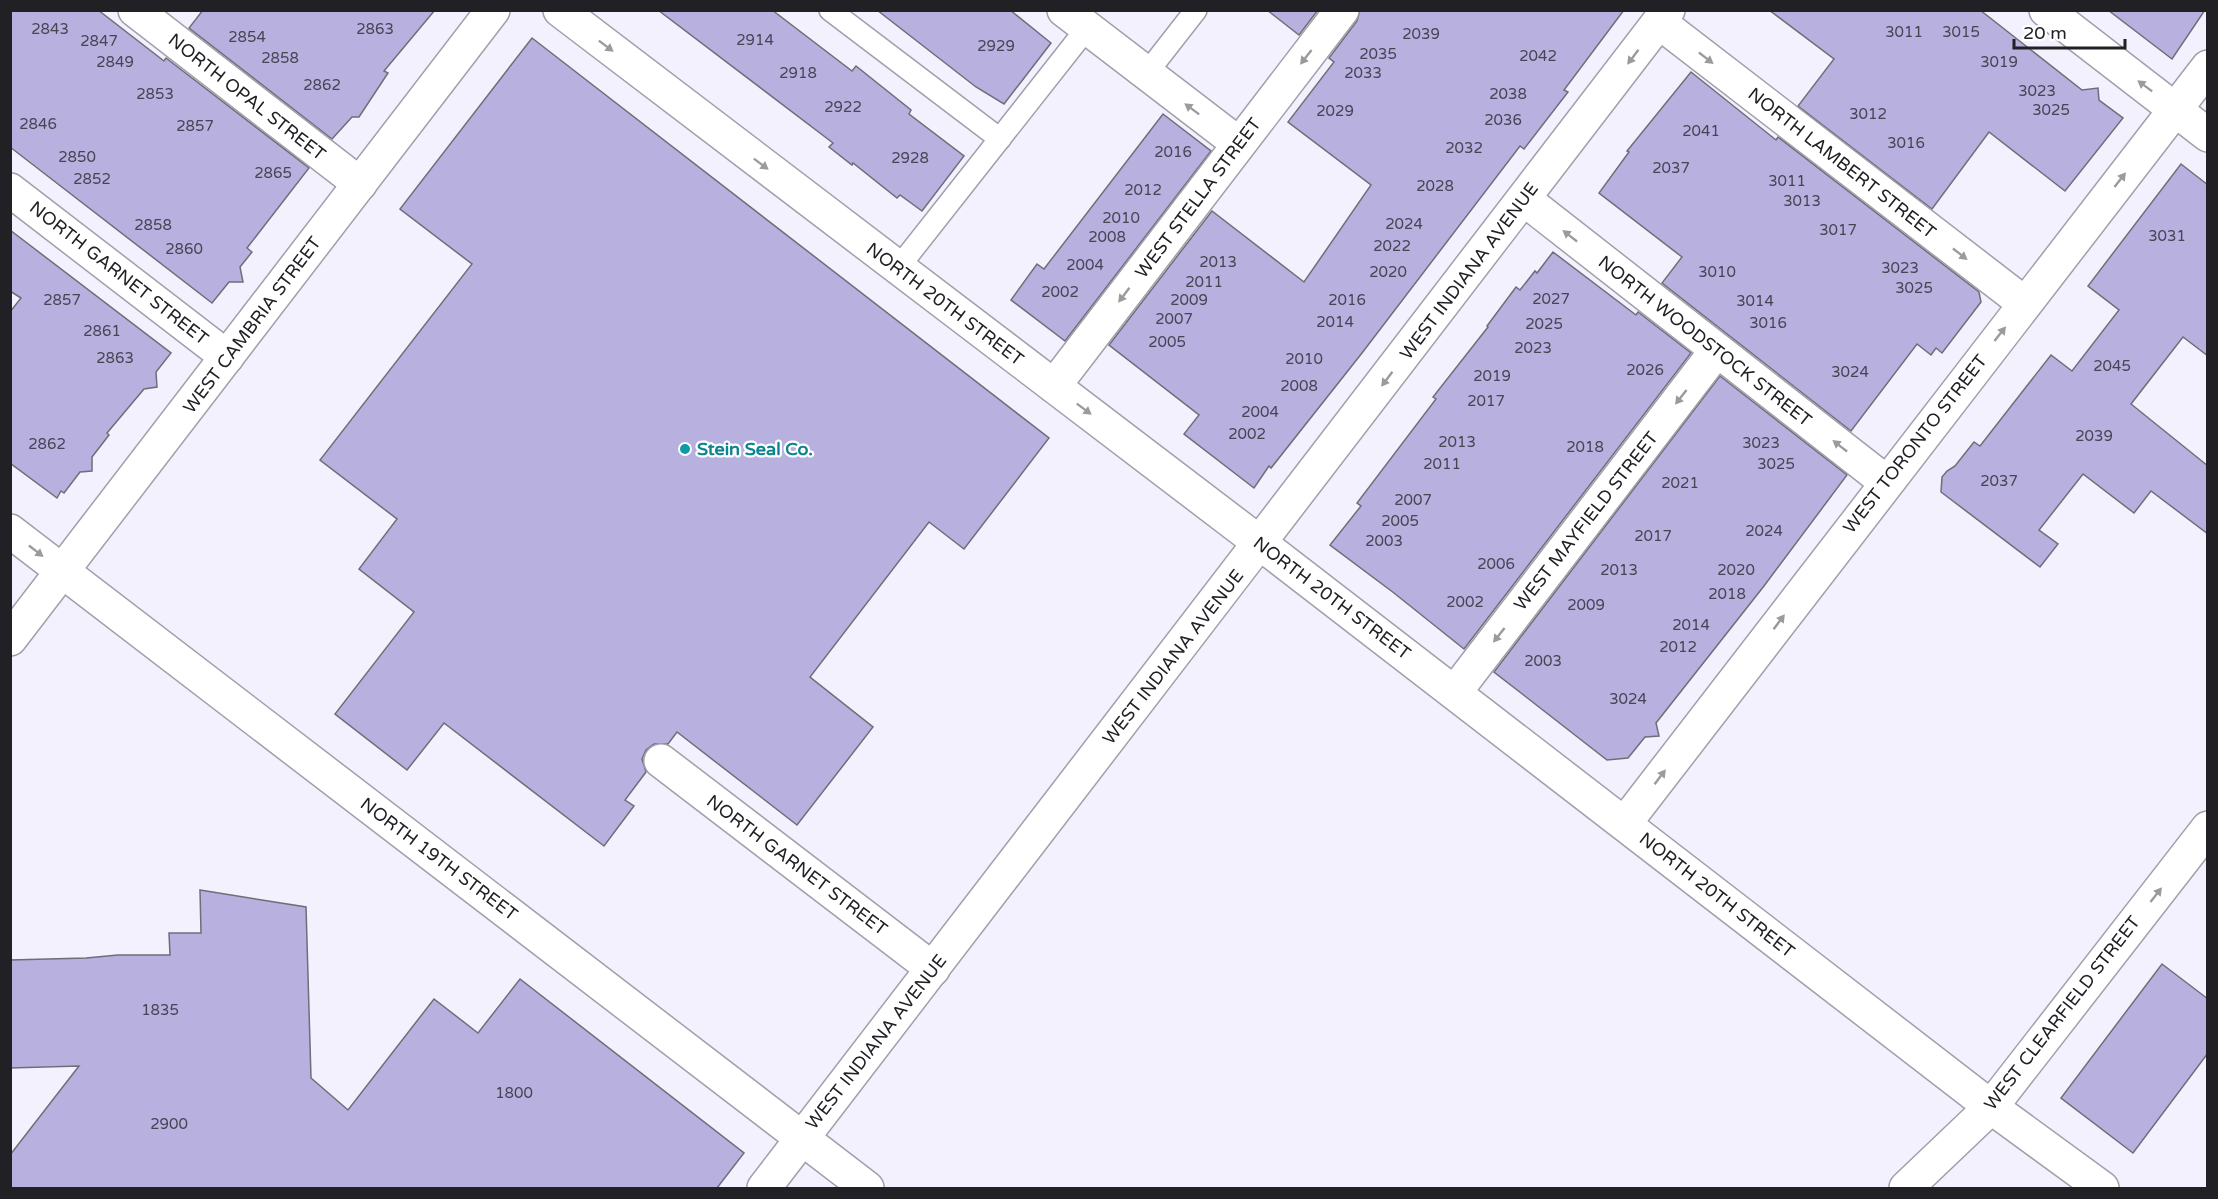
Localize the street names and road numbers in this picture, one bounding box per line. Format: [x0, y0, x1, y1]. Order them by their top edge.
street label: NORTH OPAL STREET [164, 29, 330, 165]
street label: NORTH LAMBERT STREET [1744, 83, 1940, 243]
street label: WEST STELLA STREET [1130, 113, 1266, 283]
street label: WEST INDIANA AVENUE [1395, 178, 1543, 364]
street label: NORTH GARNET STREET [25, 196, 213, 350]
street label: WEST CAMBRIA STREET [178, 232, 326, 418]
street label: NORTH 20TH STREET [862, 238, 1028, 370]
street label: NORTH WOODSTOCK STREET [1594, 251, 1816, 431]
street label: WEST TORONTO STREET [1838, 350, 1992, 538]
street label: WEST MAYFIELD STREET [1509, 427, 1663, 615]
street label: NORTH 20TH STREET [1249, 532, 1415, 664]
street label: WEST INDIANA AVENUE [1098, 565, 1248, 749]
street label: NORTH GARNET STREET [702, 790, 892, 940]
street label: NORTH 19TH STREET [356, 793, 522, 925]
street label: NORTH 20TH STREET [1635, 828, 1799, 963]
street label: WEST CLEARFIELD STREET [1979, 911, 2145, 1115]
street label: WEST INDIANA AVENUE [801, 950, 951, 1134]

